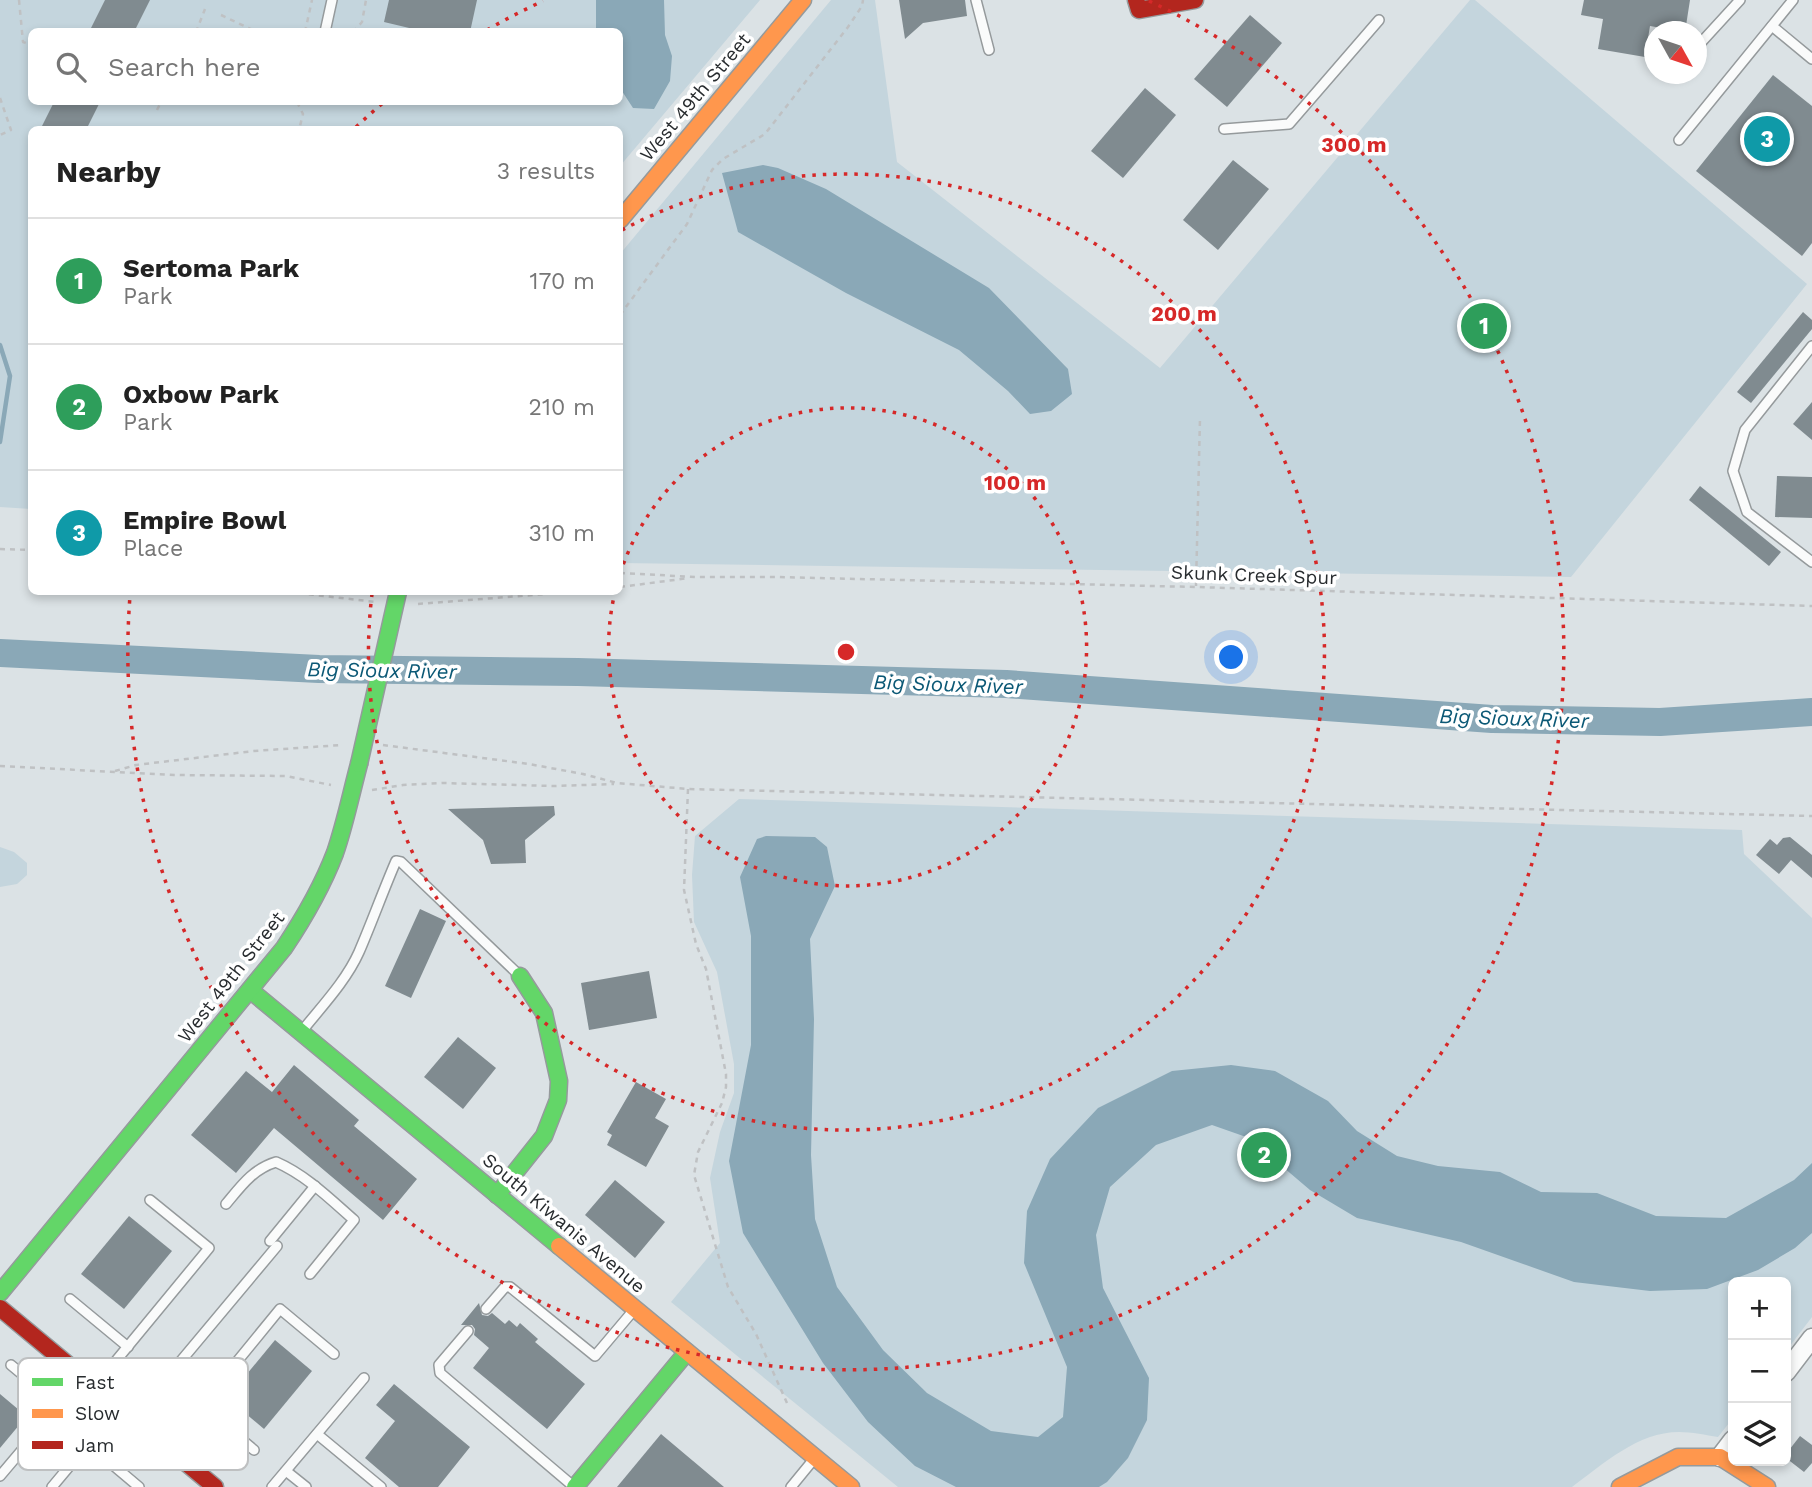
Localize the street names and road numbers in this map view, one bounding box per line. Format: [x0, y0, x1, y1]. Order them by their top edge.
street label: West 49th Street [635, 28, 755, 166]
street label: Skunk Creek Spur [1171, 561, 1338, 589]
street label: West 49th Street [173, 907, 289, 1047]
street label: South Kiwanis Avenue [478, 1148, 650, 1298]

